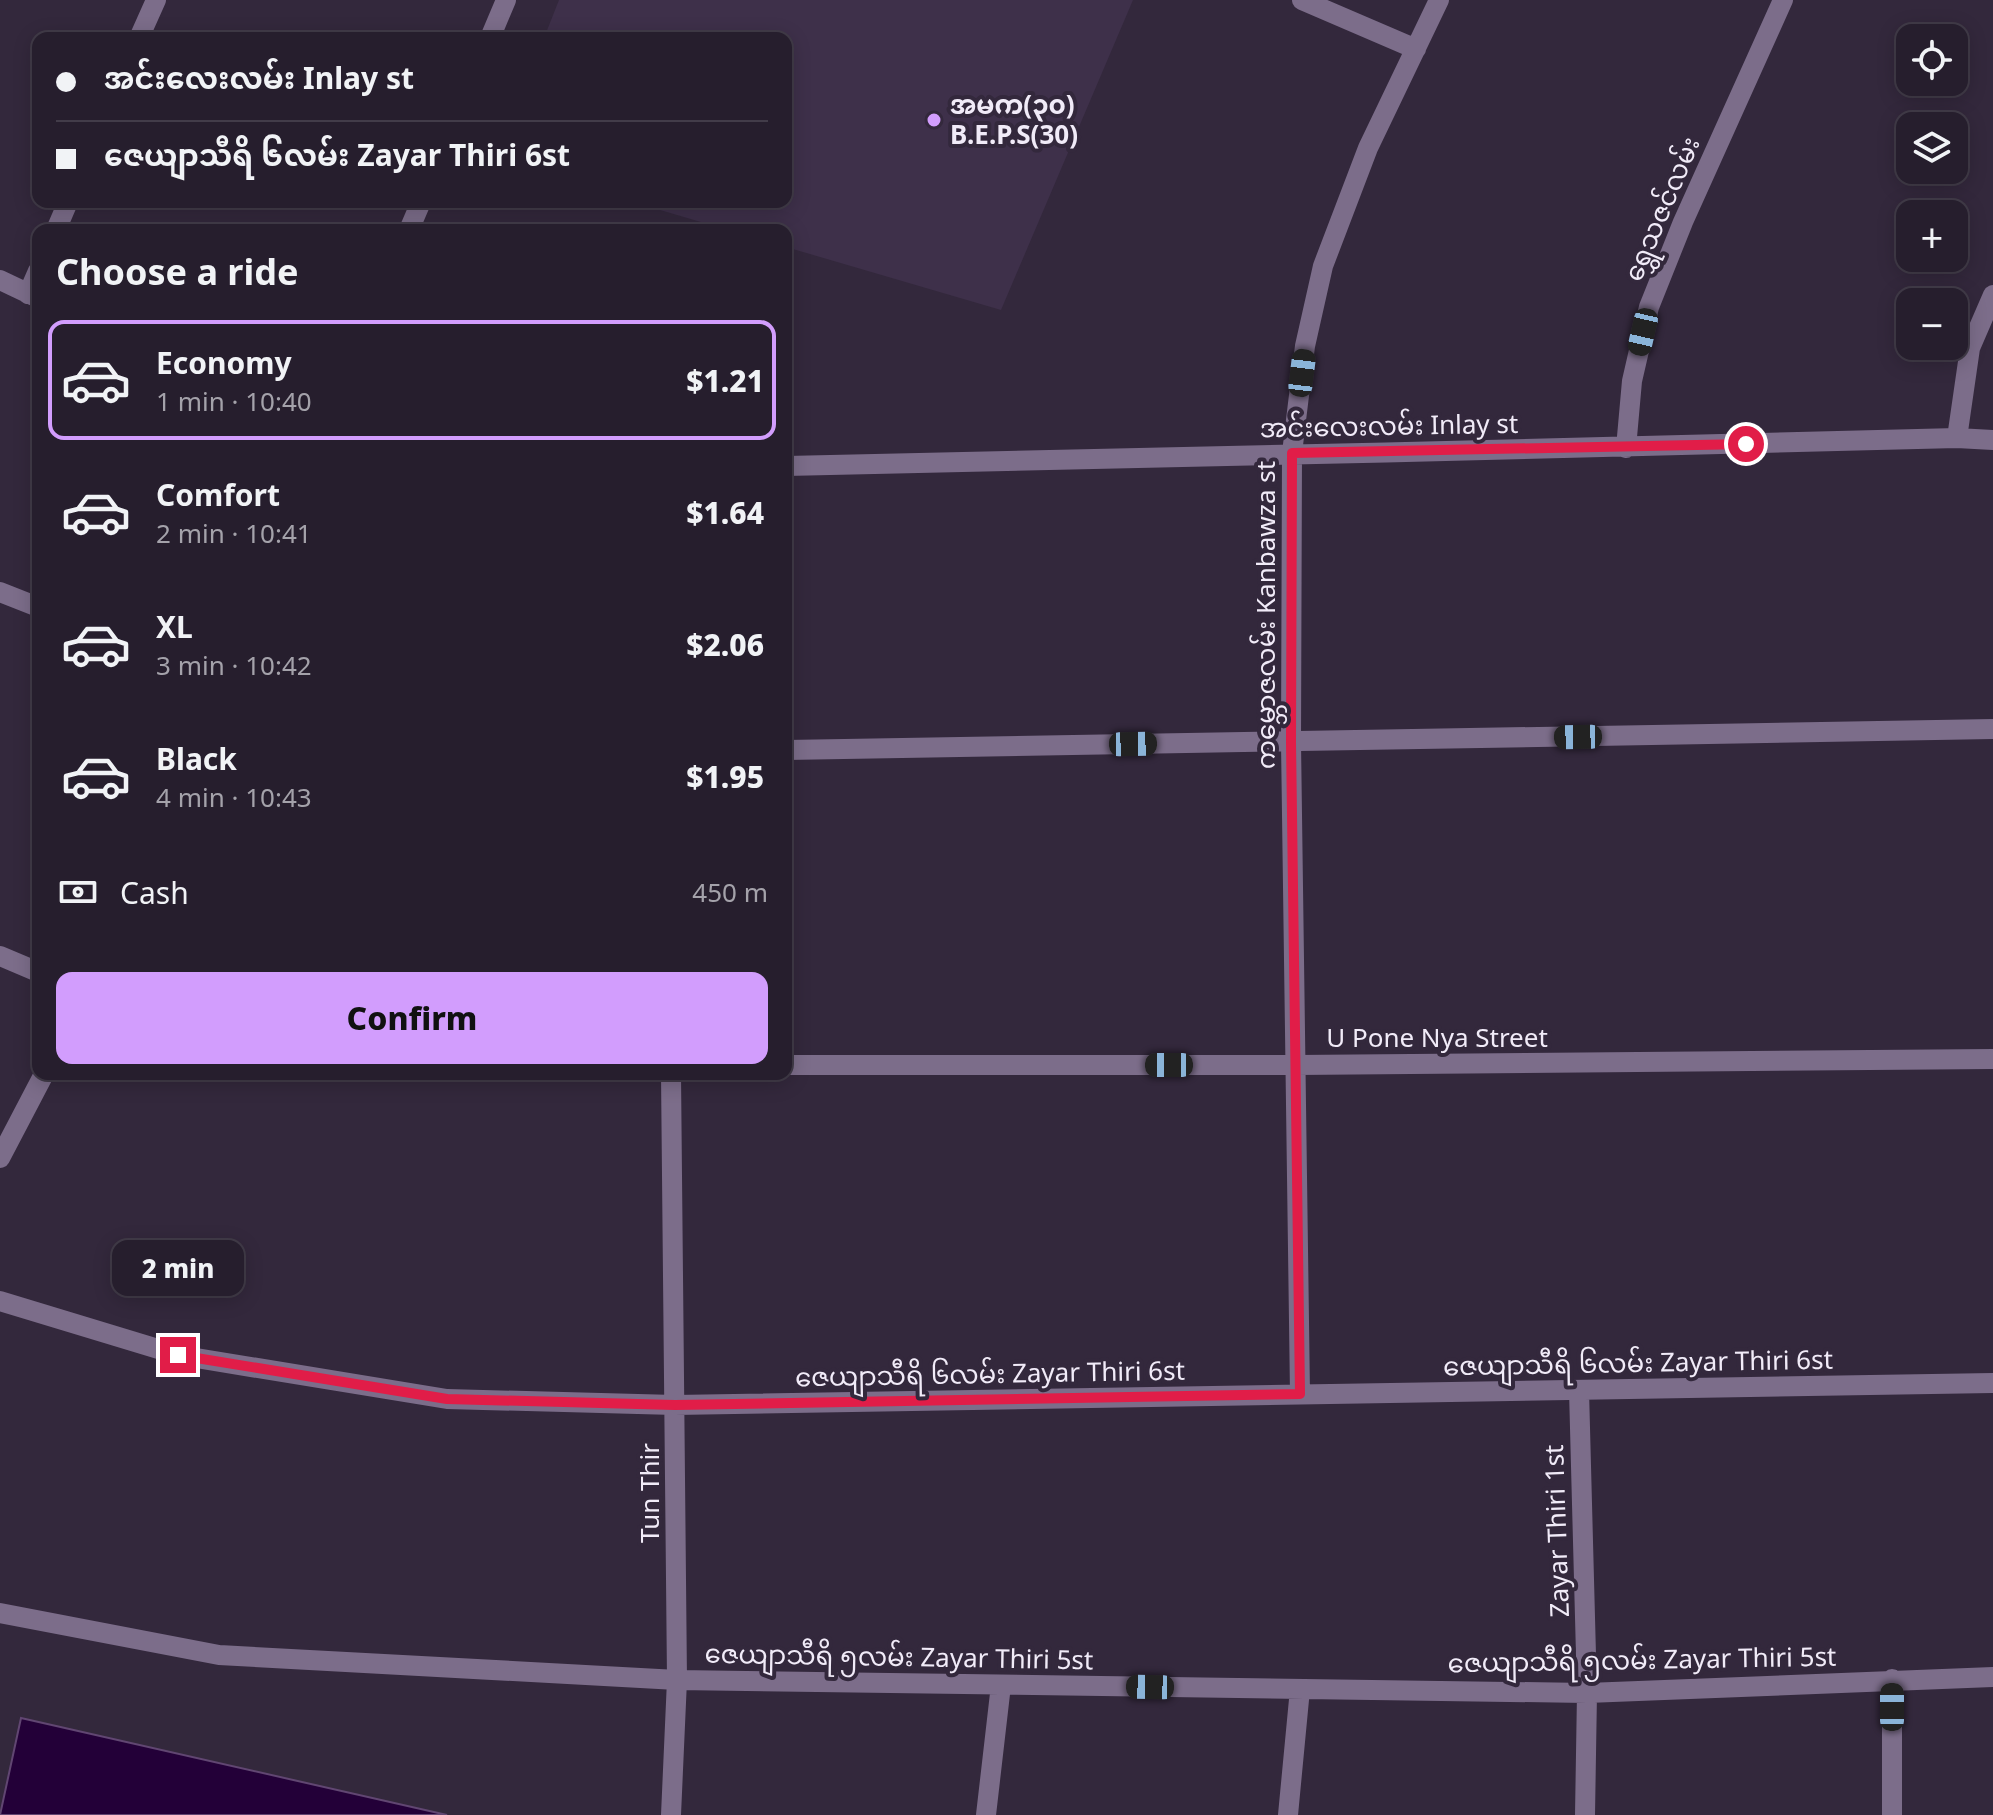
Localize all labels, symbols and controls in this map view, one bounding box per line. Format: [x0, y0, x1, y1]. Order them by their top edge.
map controls [1896, 24, 1968, 360]
button: locate [1896, 24, 1968, 96]
text: အင်းလေးလမ်း Inlay st [104, 57, 414, 98]
place label: အမက(၃၀) B.E.P.S(30) [950, 86, 1078, 152]
marker: အမက(၃၀) B.E.P.S(30) [925, 111, 943, 129]
button: layers [1896, 112, 1968, 184]
street label: ရွှေသဇင်လမ်း [1614, 131, 1711, 288]
text: ဇေယျာသီရိ ၆လမ်း Zayar Thiri 6st [104, 134, 570, 175]
button: + [1896, 200, 1968, 272]
text: Choose a ride [56, 247, 298, 296]
button: − [1896, 288, 1968, 360]
car [1626, 306, 1660, 358]
text: Economy [156, 342, 292, 383]
icon: car [60, 344, 132, 416]
car [1287, 348, 1317, 398]
text: $1.21 [686, 360, 764, 401]
text: 1 min · 10:40 [156, 383, 312, 419]
street label: အင်းလေးလမ်း Inlay st [1259, 405, 1519, 445]
route start [1728, 426, 1764, 462]
street label: ကမ္ဘောဇလမ်း Kanbawza st [1247, 461, 1287, 769]
text: Comfort [156, 474, 280, 515]
icon: car [60, 476, 132, 548]
text: $1.64 [686, 492, 764, 533]
text: 2 min · 10:41 [156, 515, 312, 551]
text: XL [156, 606, 193, 647]
icon: car [60, 608, 132, 680]
text: $2.06 [686, 624, 764, 665]
text: 3 min · 10:42 [156, 647, 312, 683]
car [1554, 725, 1602, 749]
car [1109, 732, 1157, 756]
text: Black [156, 738, 237, 779]
icon: car [60, 740, 132, 812]
text: $1.95 [686, 756, 764, 797]
text: 4 min · 10:43 [156, 779, 312, 815]
icon: cash [56, 870, 100, 914]
text: Cash [120, 872, 189, 913]
text: 450 m [692, 874, 768, 910]
button: Confirm [56, 972, 768, 1064]
street label: U Pone Nya Street [1326, 1019, 1548, 1055]
car [1145, 1053, 1193, 1077]
callout: 2 min [112, 1239, 244, 1295]
text: 2 min [142, 1250, 214, 1286]
route end [160, 1337, 196, 1373]
street label: ဇေယျာသီရိ ၆လမ်း Zayar Thiri 6st [1443, 1341, 1833, 1387]
street label: ဇေယျာသီရိ ၆လမ်း Zayar Thiri 6st [795, 1352, 1185, 1398]
street label: Tun Thir [631, 1443, 667, 1543]
street label: Zayar Thiri 1st [1535, 1444, 1577, 1618]
street label: ဇေယျာသီရိ ၅လမ်း Zayar Thiri 5st [704, 1635, 1094, 1681]
street label: ဇေယျာသီရိ ၅လမ်း Zayar Thiri 5st [1447, 1638, 1837, 1684]
car [1126, 1675, 1174, 1699]
car [1880, 1683, 1904, 1731]

